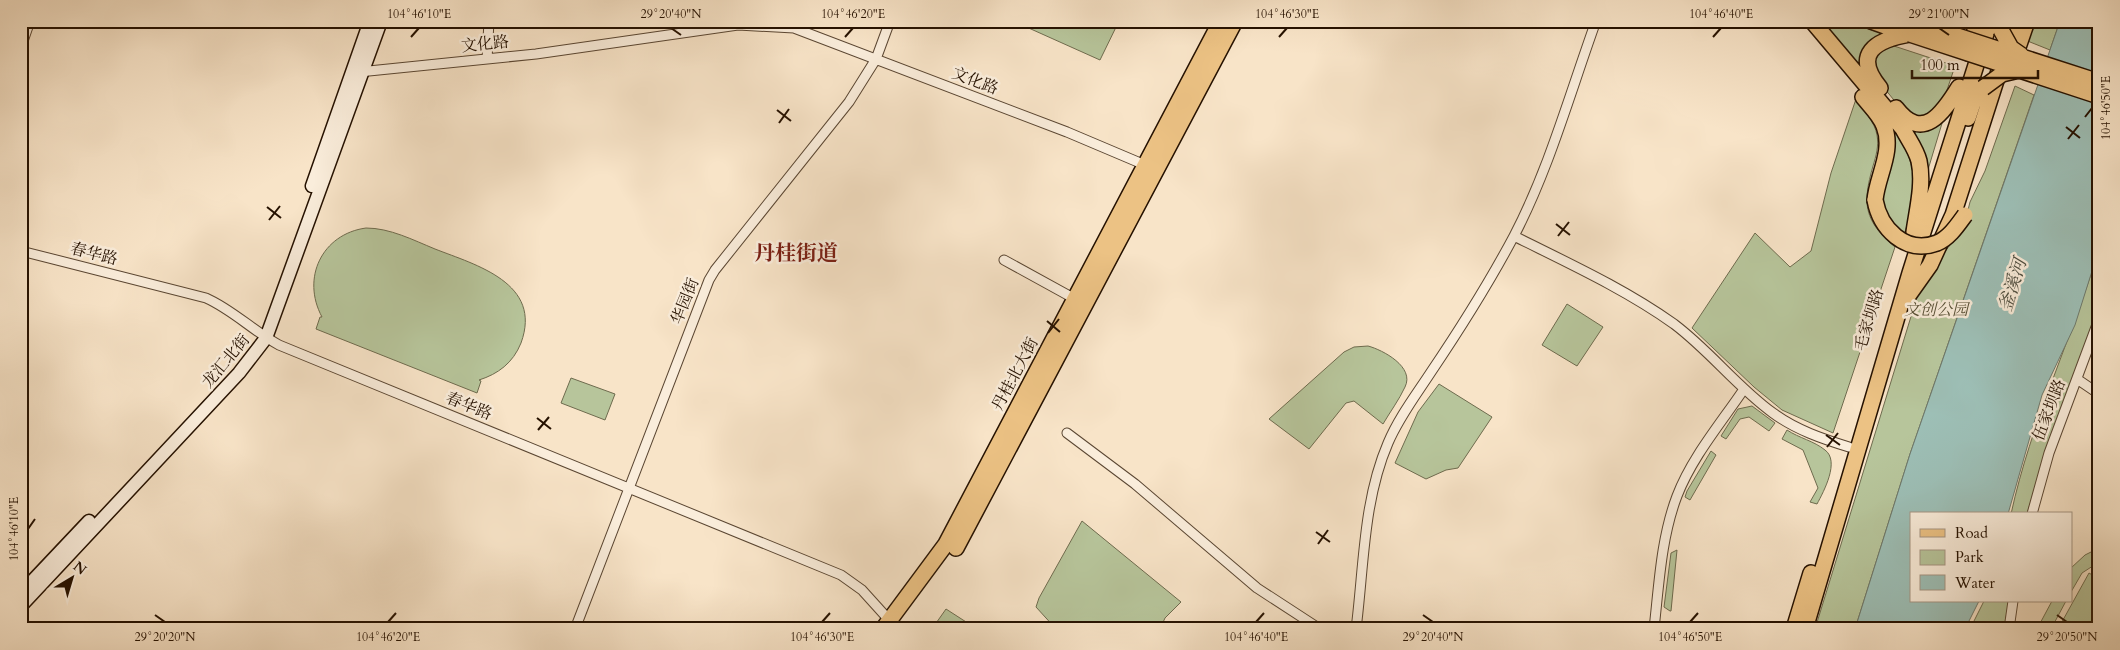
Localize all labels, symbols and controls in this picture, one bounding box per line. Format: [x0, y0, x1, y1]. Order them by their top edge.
text: 104°46'10"E [387, 6, 451, 22]
text: 29°20'40"N [641, 6, 702, 22]
text: 104°46'20"E [821, 6, 885, 22]
text: 104°46'30"E [1255, 6, 1319, 22]
text: 104°46'40"E [1689, 6, 1753, 22]
text: 29°21'00"N [1909, 6, 1970, 22]
street label: 文化路 [460, 31, 510, 57]
scale bar [1912, 48, 2039, 80]
text: 100 m [1920, 55, 1960, 75]
street label: 文化路 [949, 62, 1001, 100]
text: 104°46'50"E [2098, 76, 2114, 140]
street label: 春华路 [68, 238, 120, 270]
district label: 丹桂街道 [754, 239, 838, 268]
water label: 釜溪河 [1993, 253, 2034, 314]
street label: 华园街 [666, 275, 704, 327]
street label: 毛家坝路 [1849, 286, 1889, 354]
park label: 文创公园 [1904, 299, 1971, 321]
street label: 龙汇北街 [197, 329, 255, 393]
street label: 丹桂北大街 [987, 334, 1043, 414]
street label: 伍家坝路 [2027, 376, 2071, 444]
street label: 春华路 [443, 387, 495, 425]
text: 104°46'10"E [6, 497, 22, 561]
legend [1910, 512, 2072, 602]
text: Road [1955, 523, 1988, 543]
text: Park [1955, 547, 1984, 567]
north arrow [48, 552, 98, 602]
text: N [69, 557, 90, 579]
text: Water [1954, 573, 1996, 593]
text: 29°20'20"N [135, 629, 196, 645]
text: 104°46'20"E [356, 629, 420, 645]
text: 104°46'30"E [790, 629, 854, 645]
text: 104°46'40"E [1224, 629, 1288, 645]
text: 29°20'40"N [1403, 629, 1464, 645]
text: 104°46'50"E [1658, 629, 1722, 645]
text: 29°20'50"N [2037, 629, 2098, 645]

